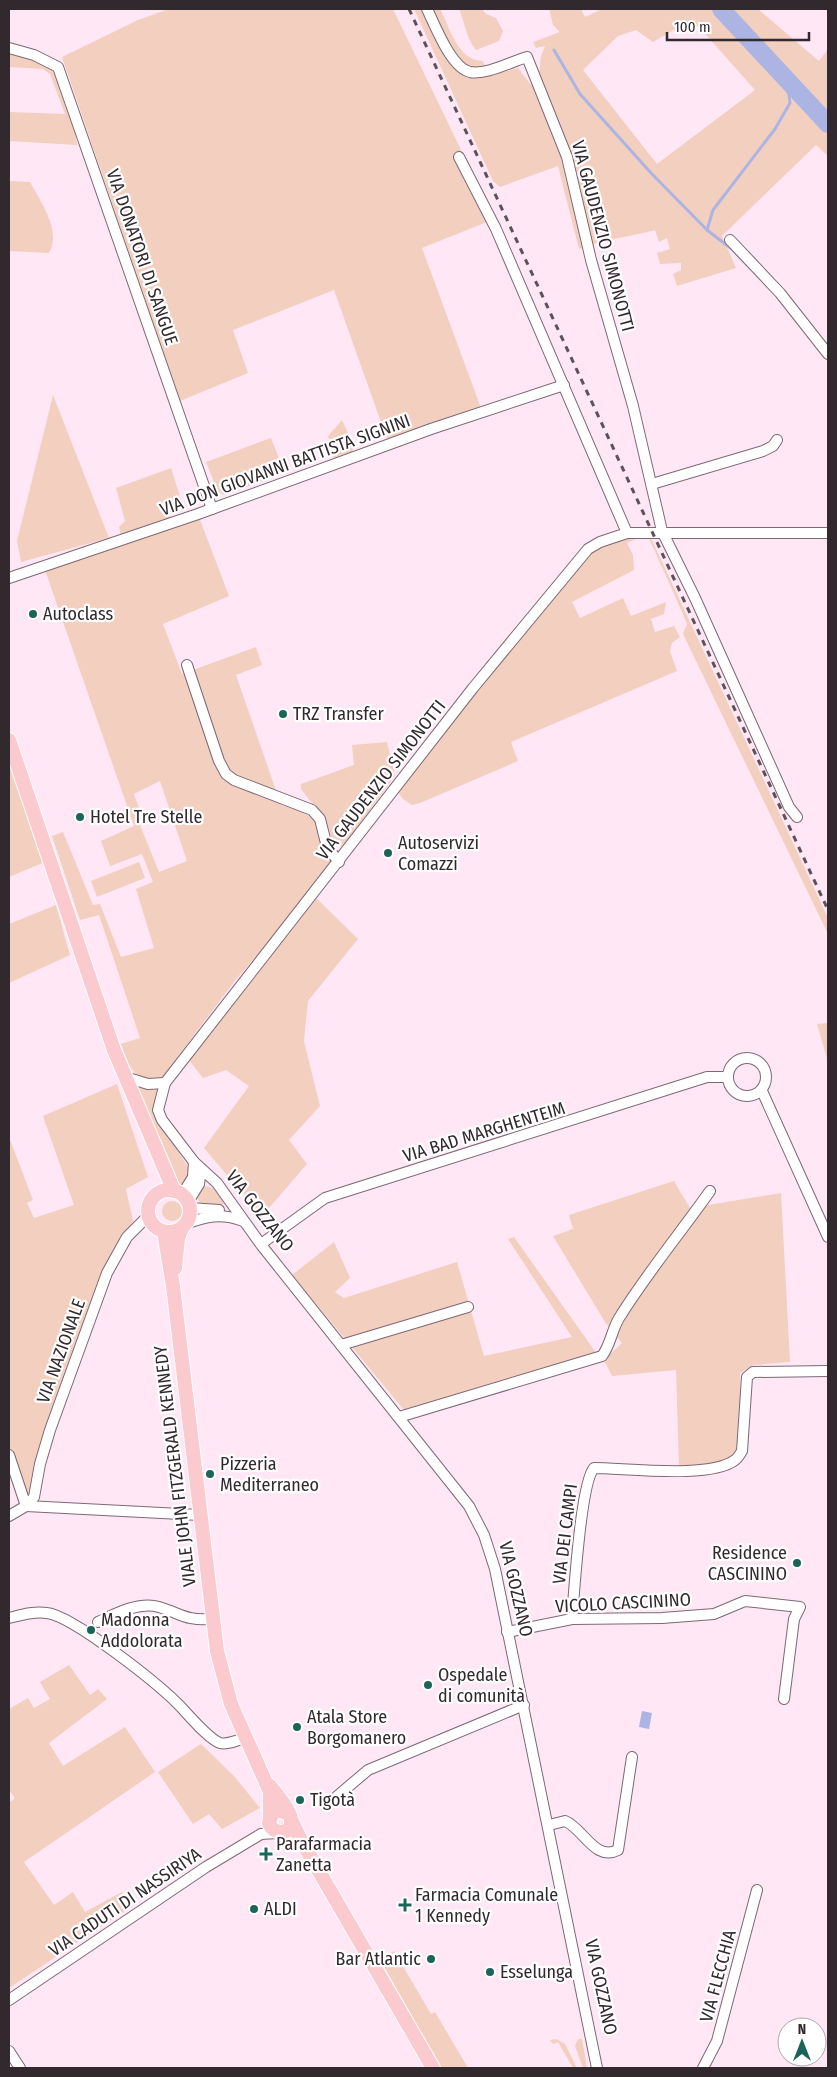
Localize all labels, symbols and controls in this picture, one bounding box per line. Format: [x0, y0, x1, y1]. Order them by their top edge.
scale bar [667, 10, 810, 42]
text: 100 m [674, 18, 711, 36]
street label: VIA GAUDENZIO SIMONOTTI [567, 138, 639, 334]
street label: VIA DONATORI DI SANGUE [102, 166, 182, 348]
street label: VIA DON GIOVANNI BATTISTA SIGNINI [157, 409, 413, 521]
place label: Autoclass [43, 603, 114, 625]
marker: Autoclass [27, 608, 39, 620]
street label: VIA GAUDENZIO SIMONOTTI [312, 696, 450, 864]
place label: TRZ Transfer [293, 703, 384, 725]
marker: TRZ Transfer [277, 708, 289, 720]
place label: Hotel Tre Stelle [90, 806, 202, 828]
marker: Hotel Tre Stelle [74, 811, 86, 823]
place label: Autoservizi Comazzi [398, 832, 479, 875]
marker: Autoservizi Comazzi [382, 847, 394, 859]
street label: VIA BAD MARGHENTEIM [400, 1097, 568, 1167]
street label: VIA GOZZANO [221, 1166, 299, 1256]
street label: VIA NAZIONALE [32, 1296, 90, 1406]
street label: VIALE JOHN FITZGERALD KENNEDY [149, 1344, 201, 1588]
place label: Pizzeria Mediterraneo [220, 1453, 319, 1496]
marker: Pizzeria Mediterraneo [204, 1468, 216, 1480]
street label: VIA DEI CAMPI [548, 1483, 582, 1585]
street label: VIA GOZZANO [494, 1539, 538, 1639]
place label: Residence CASCININO [708, 1542, 787, 1585]
marker: Residence CASCININO [791, 1557, 803, 1569]
street label: VICOLO CASCININO [555, 1588, 691, 1618]
place label: Madonna Addolorata [101, 1609, 183, 1652]
marker: Madonna Addolorata [85, 1624, 97, 1636]
place label: Ospedale di comunità [438, 1664, 525, 1707]
marker: Ospedale di comunità [422, 1679, 434, 1691]
place label: Atala Store Borgomanero [307, 1706, 406, 1749]
marker: Atala Store Borgomanero [291, 1721, 303, 1733]
place label: Tigotà [310, 1789, 355, 1811]
marker: Tigotà [294, 1794, 306, 1806]
place label: Parafarmacia Zanetta [276, 1833, 372, 1876]
street label: VIA CADUTI DI NASSIRIYA [45, 1843, 206, 1961]
marker: Parafarmacia Zanetta [260, 1848, 272, 1860]
place label: Farmacia Comunale 1 Kennedy [415, 1884, 558, 1927]
place label: ALDI [264, 1898, 297, 1920]
marker: Farmacia Comunale 1 Kennedy [399, 1899, 411, 1911]
marker: ALDI [248, 1903, 260, 1915]
street label: VIA FLECCHIA [695, 1927, 741, 2025]
street label: VIA GOZZANO [580, 1937, 622, 2037]
place label: Bar Atlantic [336, 1948, 421, 1970]
marker: Bar Atlantic [425, 1953, 437, 1965]
place label: Esselunga [500, 1961, 573, 1983]
marker: Esselunga [484, 1966, 496, 1978]
north arrow [777, 2017, 827, 2067]
text: N [798, 2021, 806, 2038]

